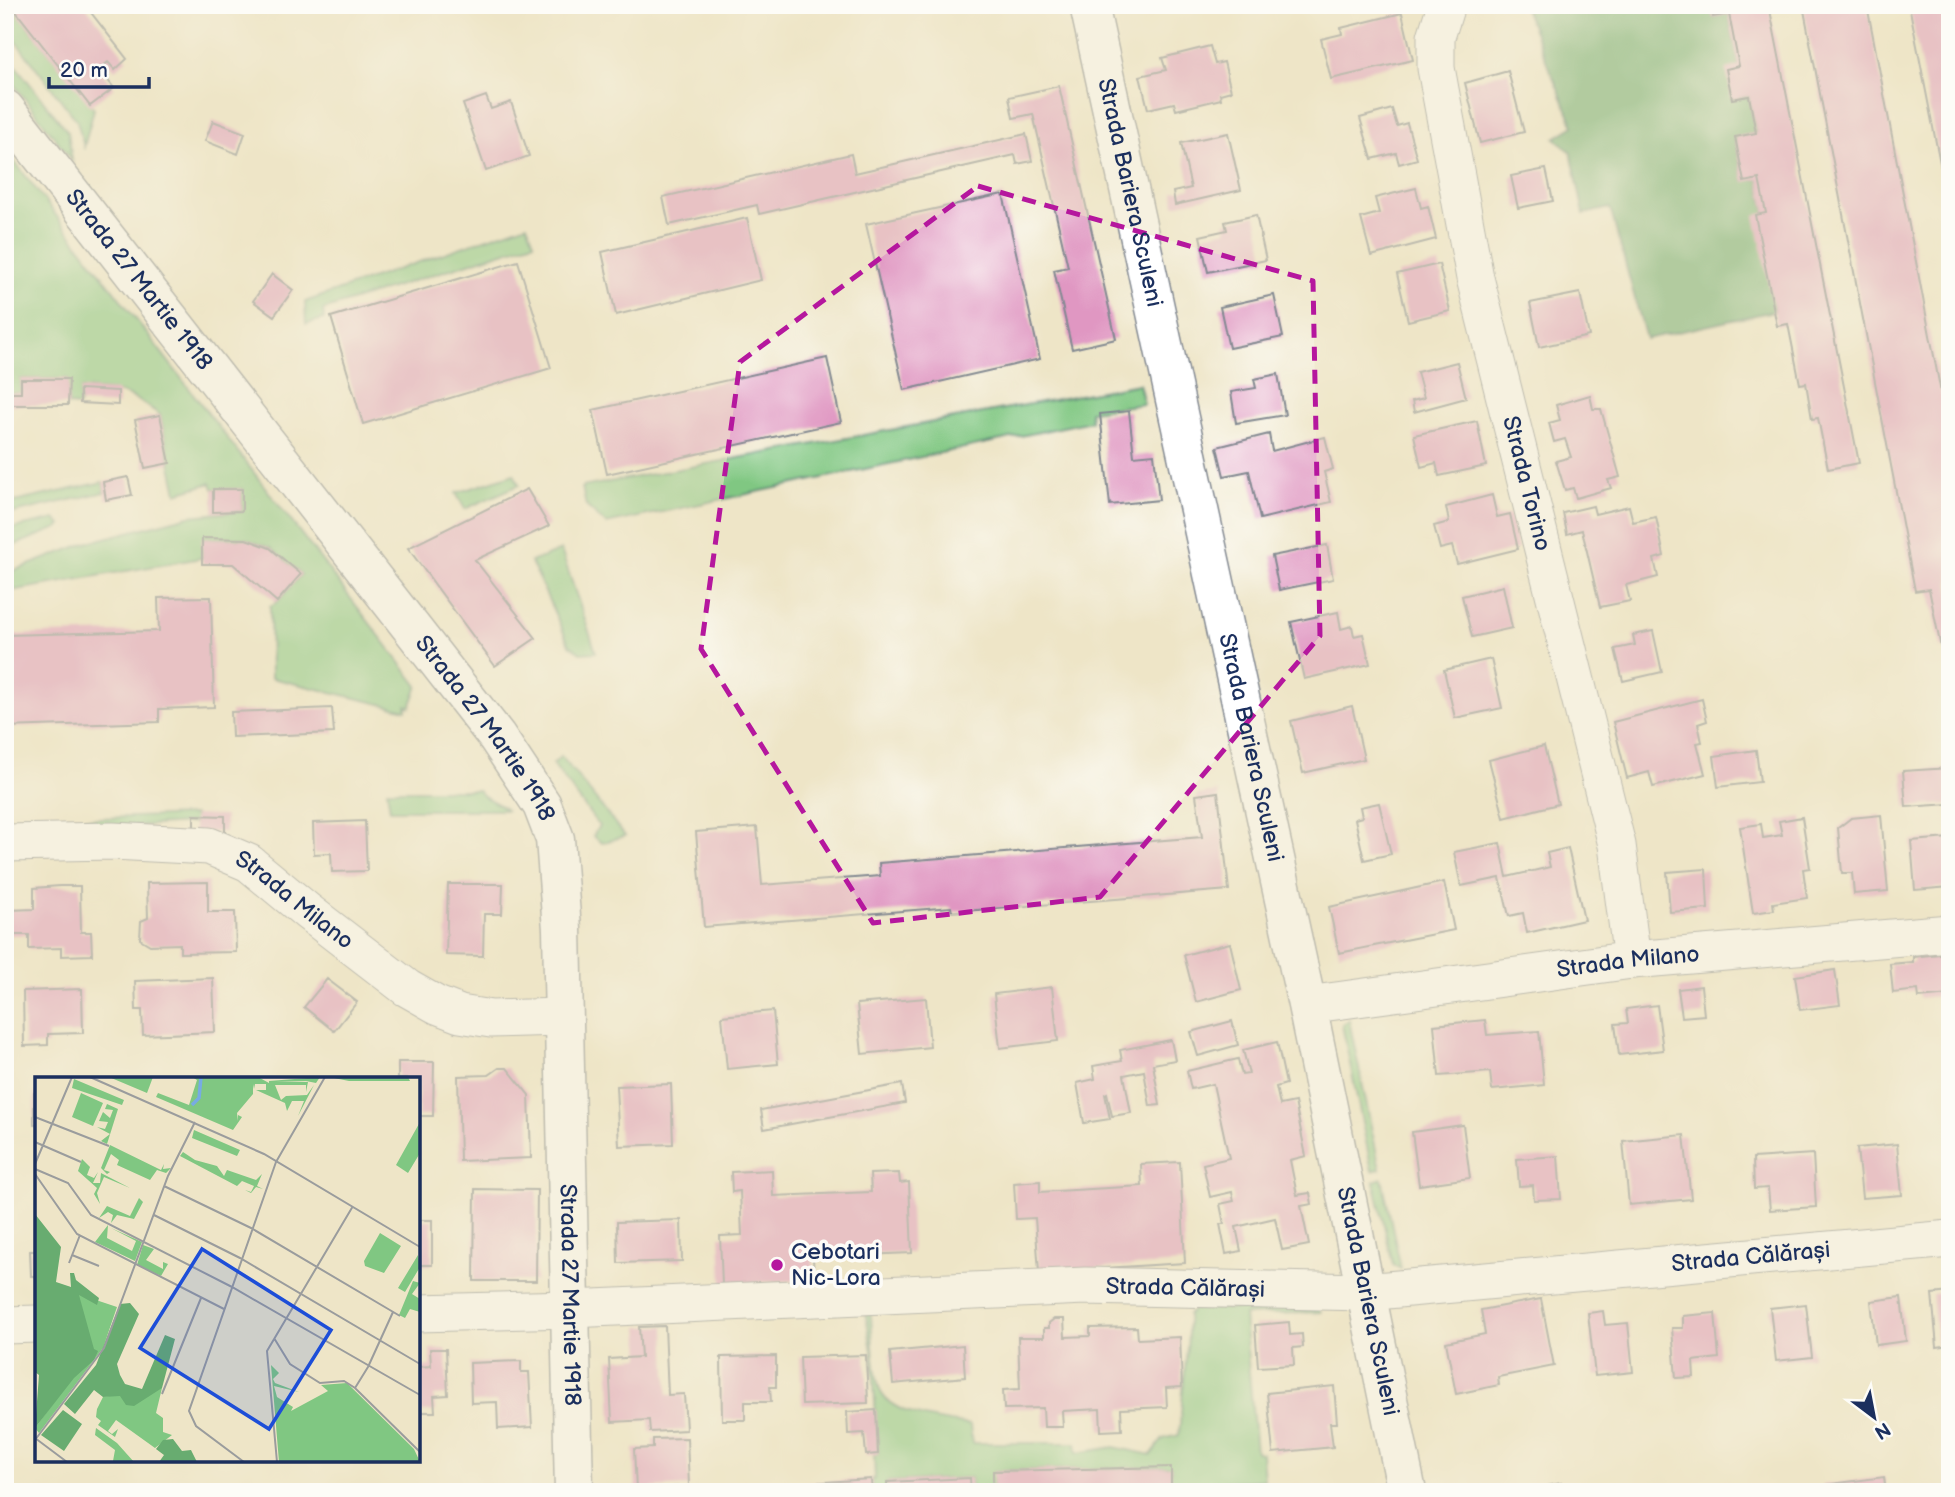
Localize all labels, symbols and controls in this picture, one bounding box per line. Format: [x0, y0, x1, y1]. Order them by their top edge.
scale bar [49, 46, 149, 90]
text: 20 m [60, 58, 108, 83]
street label: Strada Bariera Sculeni [1091, 76, 1168, 309]
street label: Strada 27 Martie 1918 [59, 184, 218, 376]
street label: Strada Torino [1496, 413, 1557, 554]
street label: Strada 27 Martie 1918 [409, 630, 561, 825]
street label: Strada Bariera Sculeni [1212, 631, 1289, 864]
street label: Strada Milano [231, 845, 359, 956]
street label: Strada Milano [1555, 940, 1701, 984]
inset map [35, 1077, 420, 1462]
street label: Strada 27 Martie 1918 [553, 1183, 586, 1406]
street label: Strada Bariera Sculeni [1331, 1184, 1405, 1418]
street label: Strada Călărași [1670, 1236, 1831, 1278]
place label: Cebotari Nic-Lora [791, 1238, 881, 1292]
marker: Cebotari Nic-Lora [769, 1257, 785, 1273]
street label: Strada Călărași [1105, 1272, 1265, 1304]
north arrow [1840, 1382, 1910, 1452]
text: N [1870, 1417, 1894, 1444]

